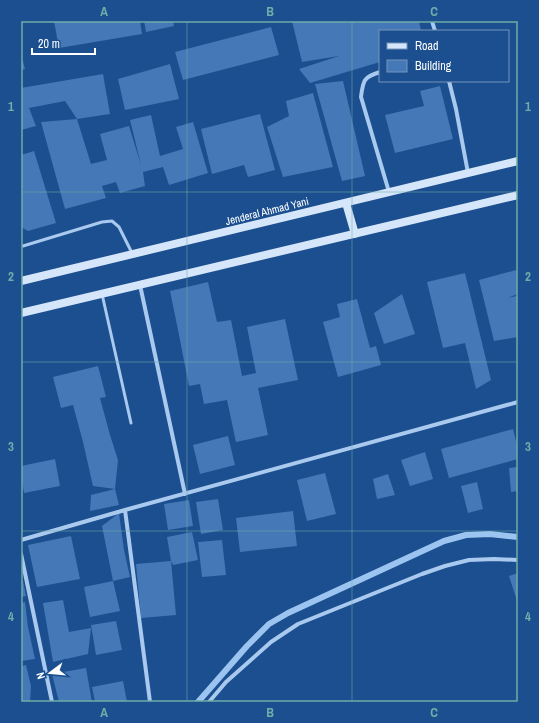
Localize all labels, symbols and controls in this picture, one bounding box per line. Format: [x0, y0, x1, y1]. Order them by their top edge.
text: A [100, 3, 108, 20]
text: B [266, 3, 274, 20]
text: C [430, 3, 438, 20]
scale bar [32, 30, 95, 56]
legend [379, 30, 509, 82]
text: 20 m [38, 36, 60, 52]
text: Road [415, 38, 439, 54]
text: Building [415, 58, 452, 74]
text: 1 [8, 98, 14, 115]
text: 1 [525, 98, 531, 115]
street label: Jenderal Ahmad Yani [224, 194, 310, 228]
text: 2 [8, 268, 14, 285]
text: 2 [525, 268, 531, 285]
text: 3 [8, 438, 14, 455]
text: 3 [525, 438, 531, 455]
text: 4 [8, 608, 14, 625]
text: 4 [525, 608, 531, 625]
north arrow [30, 653, 70, 693]
text: N [33, 671, 48, 681]
text: A [100, 704, 108, 721]
text: B [266, 704, 274, 721]
text: C [430, 704, 438, 721]

